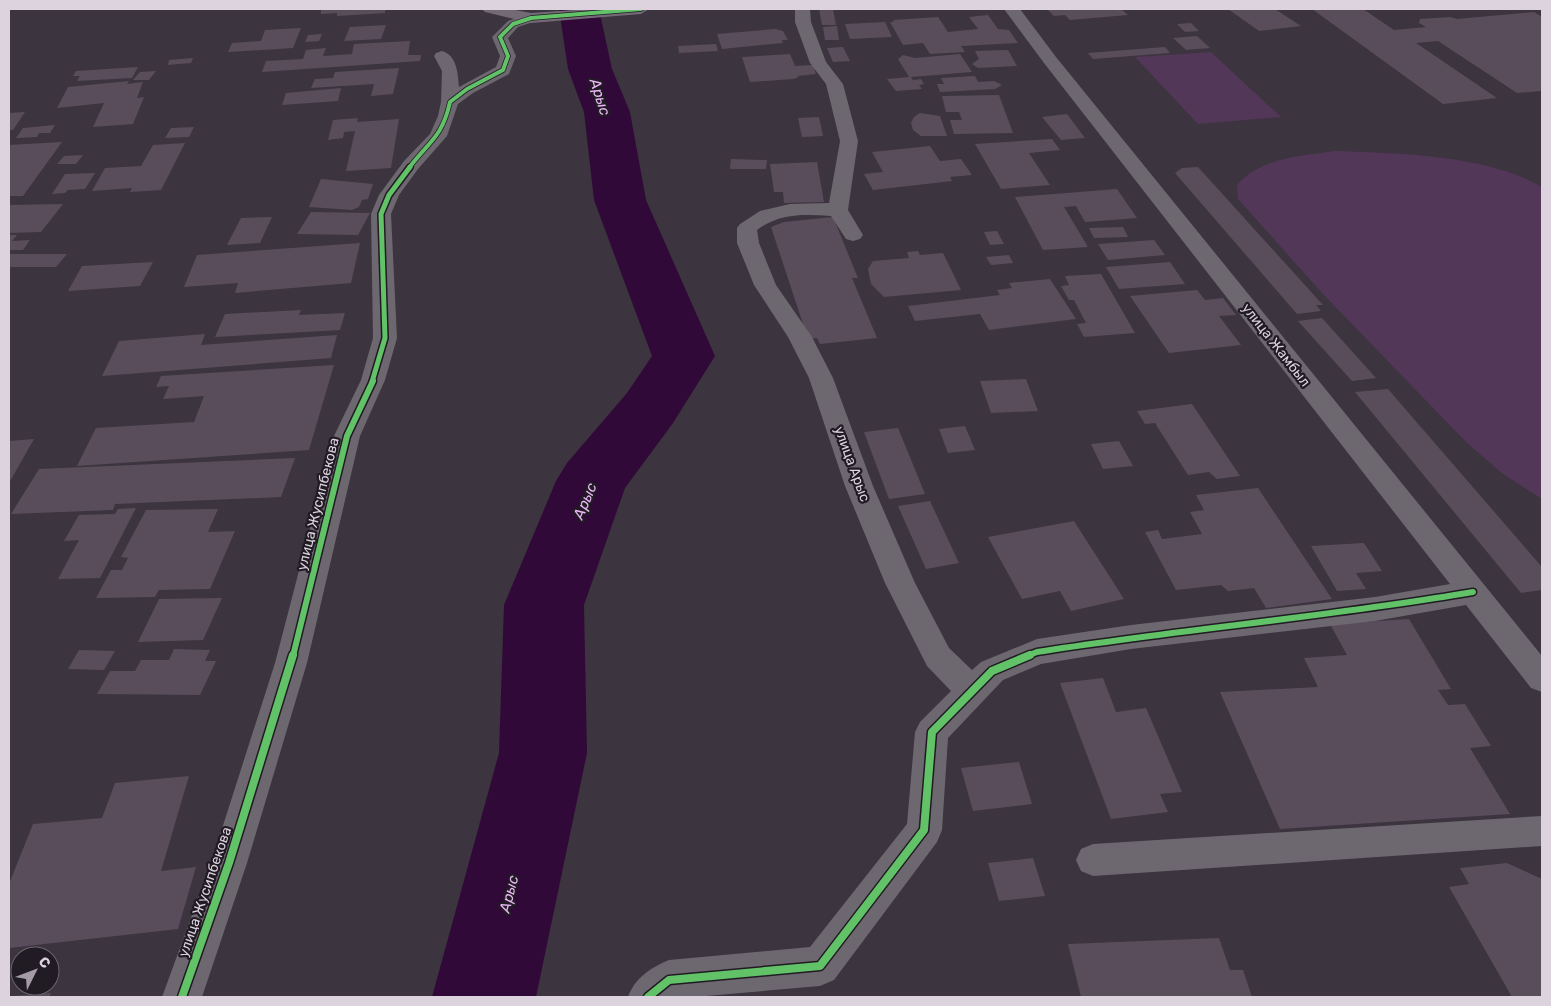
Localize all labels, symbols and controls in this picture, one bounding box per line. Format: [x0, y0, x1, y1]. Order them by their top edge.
water label: Арыс [585, 75, 614, 118]
street label: улица Жамбыл [1238, 300, 1314, 390]
street label: улица Арыс [830, 424, 874, 504]
street label: улица Жусипбекова [293, 436, 343, 572]
water label: Арыс [569, 480, 601, 523]
street label: улица Жусипбекова [175, 825, 235, 959]
water label: Арыс [495, 873, 522, 916]
north arrow [10, 946, 60, 996]
text: С [35, 953, 54, 972]

